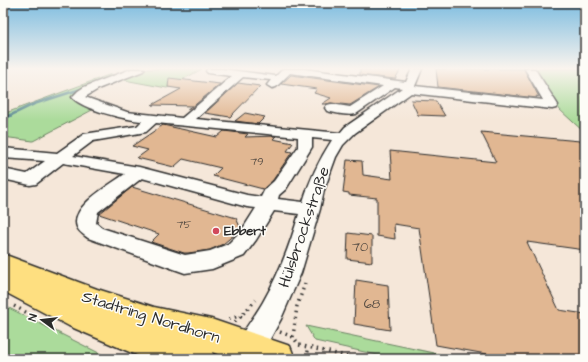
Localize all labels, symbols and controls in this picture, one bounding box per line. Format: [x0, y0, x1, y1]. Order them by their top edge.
house number: 79 [250, 154, 264, 169]
street label: Hülsbrockstraße [273, 163, 335, 290]
house number: 75 [177, 217, 191, 232]
place label: Ebbert [224, 222, 266, 240]
marker: Ebbert [211, 226, 221, 236]
house number: 70 [352, 238, 368, 256]
street label: Stadtring Nordhorn [79, 286, 223, 349]
house number: 68 [364, 295, 381, 313]
north arrow [22, 300, 62, 340]
text: N [25, 312, 41, 323]

